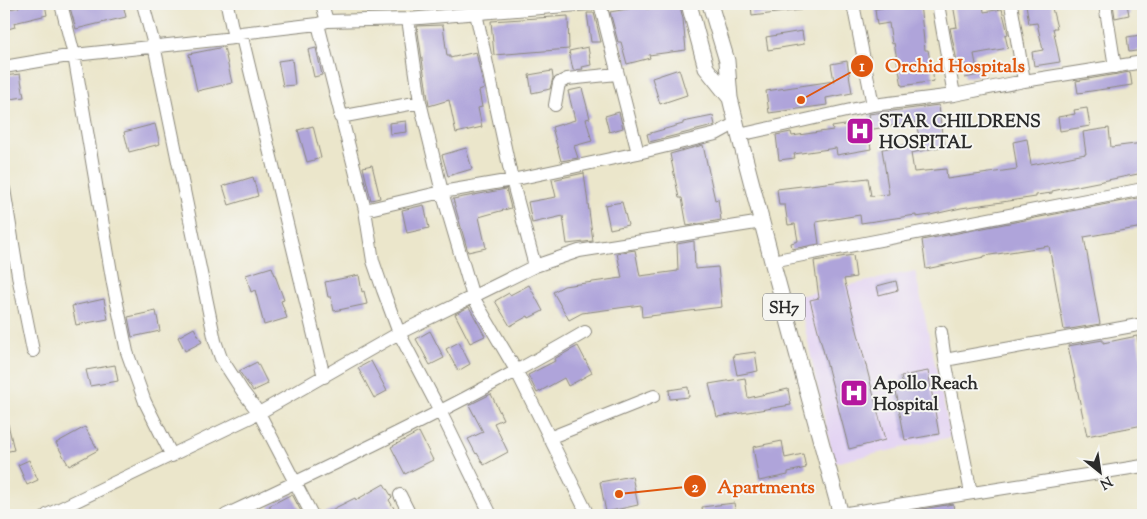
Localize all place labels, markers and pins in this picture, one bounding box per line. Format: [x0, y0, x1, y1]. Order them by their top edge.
callout: Orchid Hospitals [850, 49, 1035, 83]
place label: STAR CHILDRENS HOSPITAL [879, 110, 1041, 157]
hospital icon: STAR CHILDRENS HOSPITAL [845, 116, 875, 146]
place label: Apollo Reach Hospital [873, 372, 979, 419]
hospital icon: Apollo Reach Hospital [839, 378, 869, 408]
callout: Apartments [683, 469, 825, 503]

